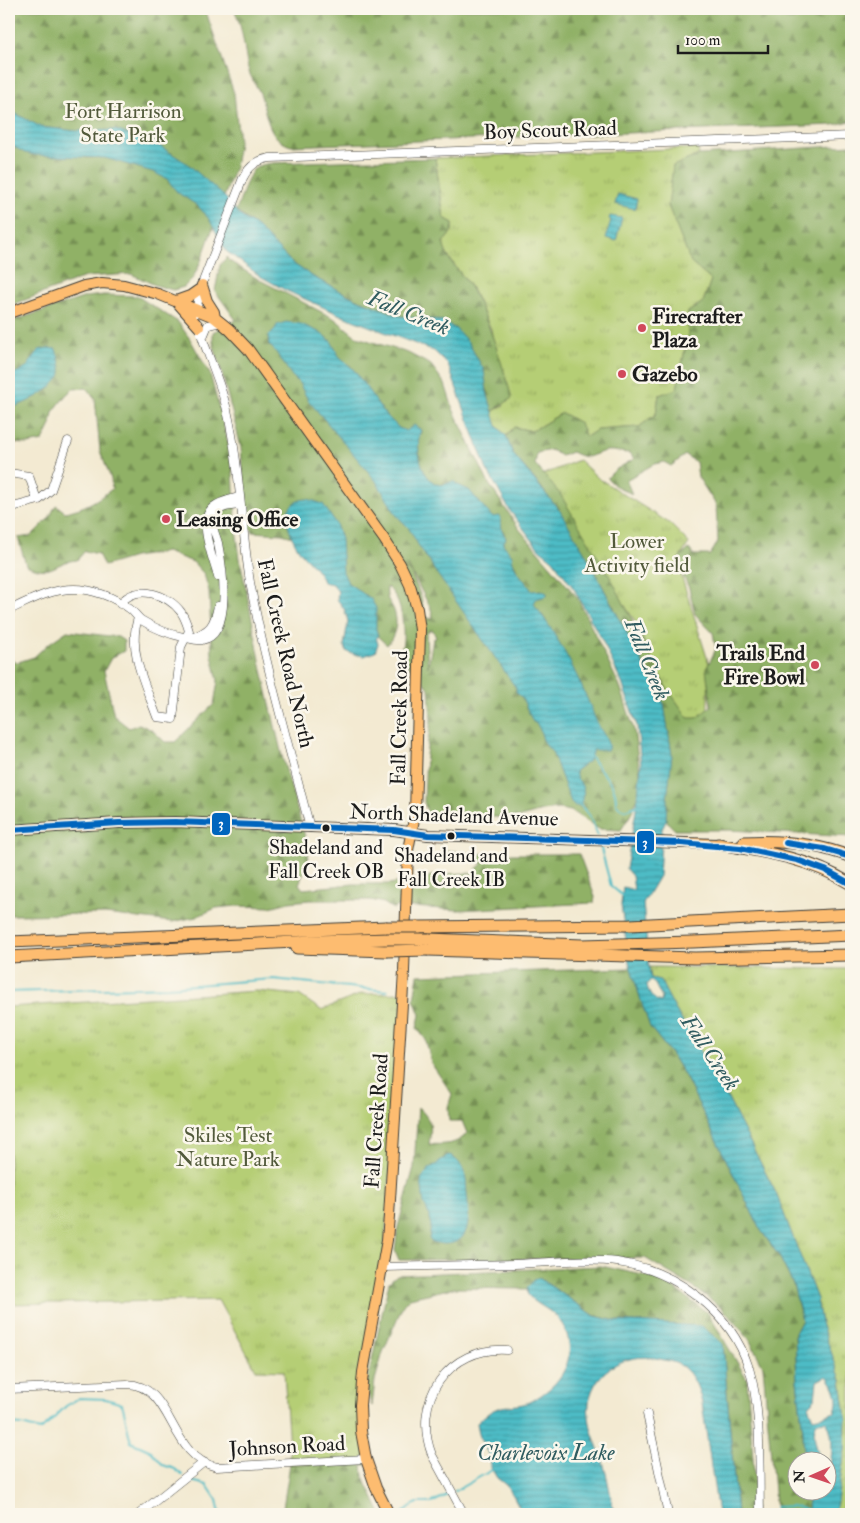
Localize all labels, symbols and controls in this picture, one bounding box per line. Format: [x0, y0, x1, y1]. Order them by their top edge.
scale bar [678, 22, 768, 54]
text: 100 m [685, 31, 721, 50]
park label: Fort Harrison State Park [64, 98, 182, 149]
street label: Boy Scout Road [483, 115, 618, 146]
water label: Fall Creek [363, 283, 454, 342]
place label: Firecrafter Plaza [652, 303, 743, 354]
marker: Firecrafter Plaza [636, 322, 648, 334]
place label: Gazebo [632, 361, 698, 388]
marker: Gazebo [616, 368, 628, 380]
place label: Leasing Office [176, 506, 298, 533]
marker: Leasing Office [160, 513, 172, 525]
park label: Lower Activity field [583, 528, 690, 579]
street label: Fall Creek Road North [251, 556, 320, 751]
water label: Fall Creek [618, 613, 676, 704]
place label: Trails End Fire Bowl [715, 640, 806, 691]
street label: Fall Creek Road [385, 649, 414, 786]
marker: Trails End Fire Bowl [809, 659, 821, 671]
street label: North Shadeland Avenue [349, 798, 559, 833]
line badge: 3 [211, 812, 231, 836]
text: 3 [218, 815, 224, 832]
marker: Shadeland and Fall Creek OB [321, 823, 331, 833]
line badge: 3 [636, 830, 655, 854]
marker: Shadeland and Fall Creek IB [446, 831, 456, 841]
text: 3 [642, 834, 648, 851]
place label: Shadeland and Fall Creek OB [268, 835, 384, 884]
place label: Shadeland and Fall Creek IB [394, 843, 508, 892]
water label: Fall Creek [674, 1008, 746, 1096]
street label: Fall Creek Road [358, 1052, 395, 1189]
park label: Skiles Test Nature Park [176, 1122, 280, 1173]
street label: Johnson Road [227, 1430, 347, 1463]
water label: Charlevoix Lake [477, 1439, 615, 1467]
north arrow [788, 1450, 838, 1500]
text: N [791, 1469, 808, 1484]

